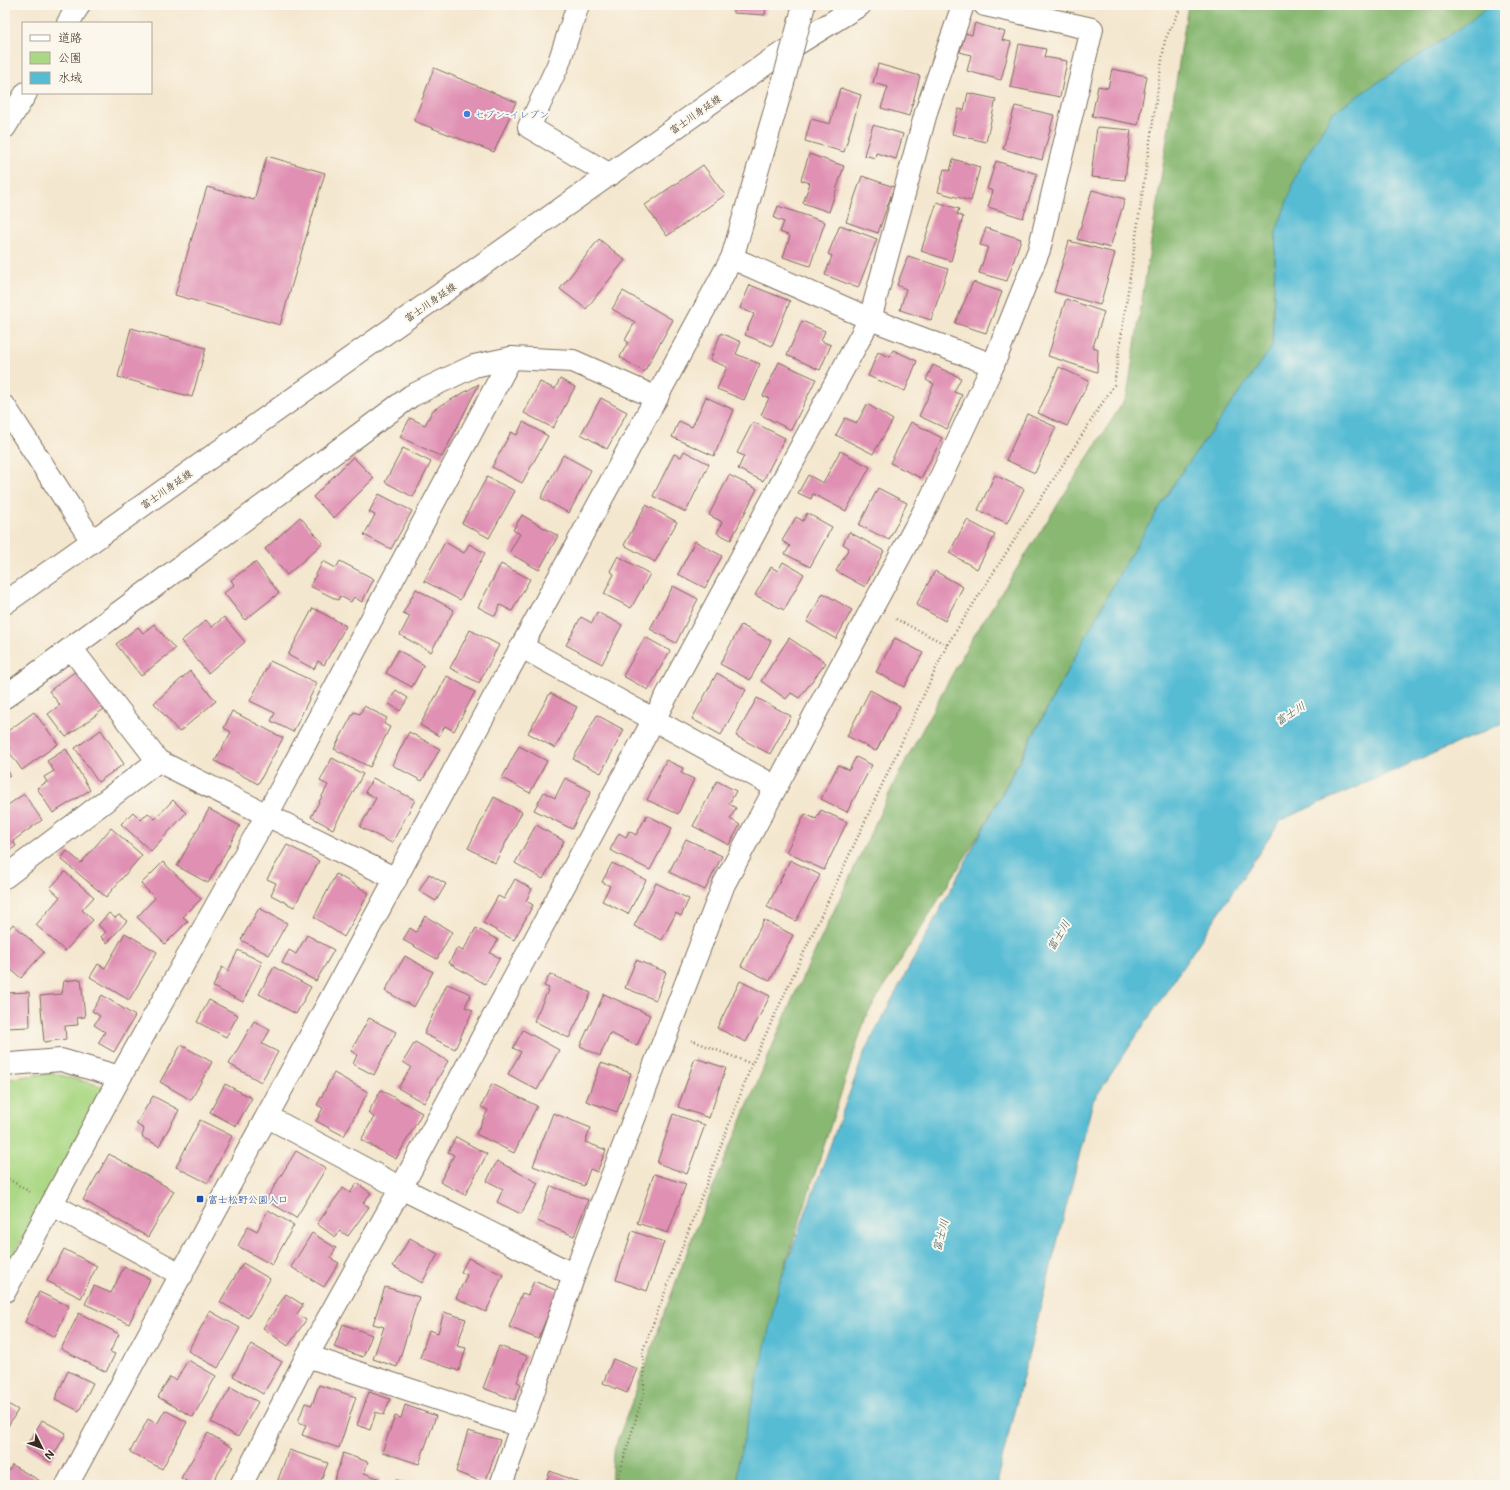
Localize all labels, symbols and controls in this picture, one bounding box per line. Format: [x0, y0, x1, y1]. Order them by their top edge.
legend [22, 22, 152, 94]
text: 道路 [58, 29, 82, 45]
text: 公園 [58, 49, 82, 65]
text: 水域 [58, 69, 82, 85]
street label: 富士川身延線 [666, 91, 724, 137]
place label: セブン-イレブン [475, 107, 549, 121]
marker: セブン-イレブン [462, 109, 472, 119]
street label: 富士川身延線 [401, 279, 459, 325]
street label: 富士川身延線 [137, 466, 195, 512]
water label: 富士川 [1272, 698, 1308, 728]
water label: 富士川 [1043, 917, 1073, 953]
place label: 富士松野公園入口 [208, 1192, 288, 1206]
marker: 富士松野公園入口 [195, 1194, 205, 1204]
water label: 富士川 [929, 1217, 951, 1253]
north arrow [22, 1428, 62, 1468]
text: N [41, 1447, 58, 1463]

